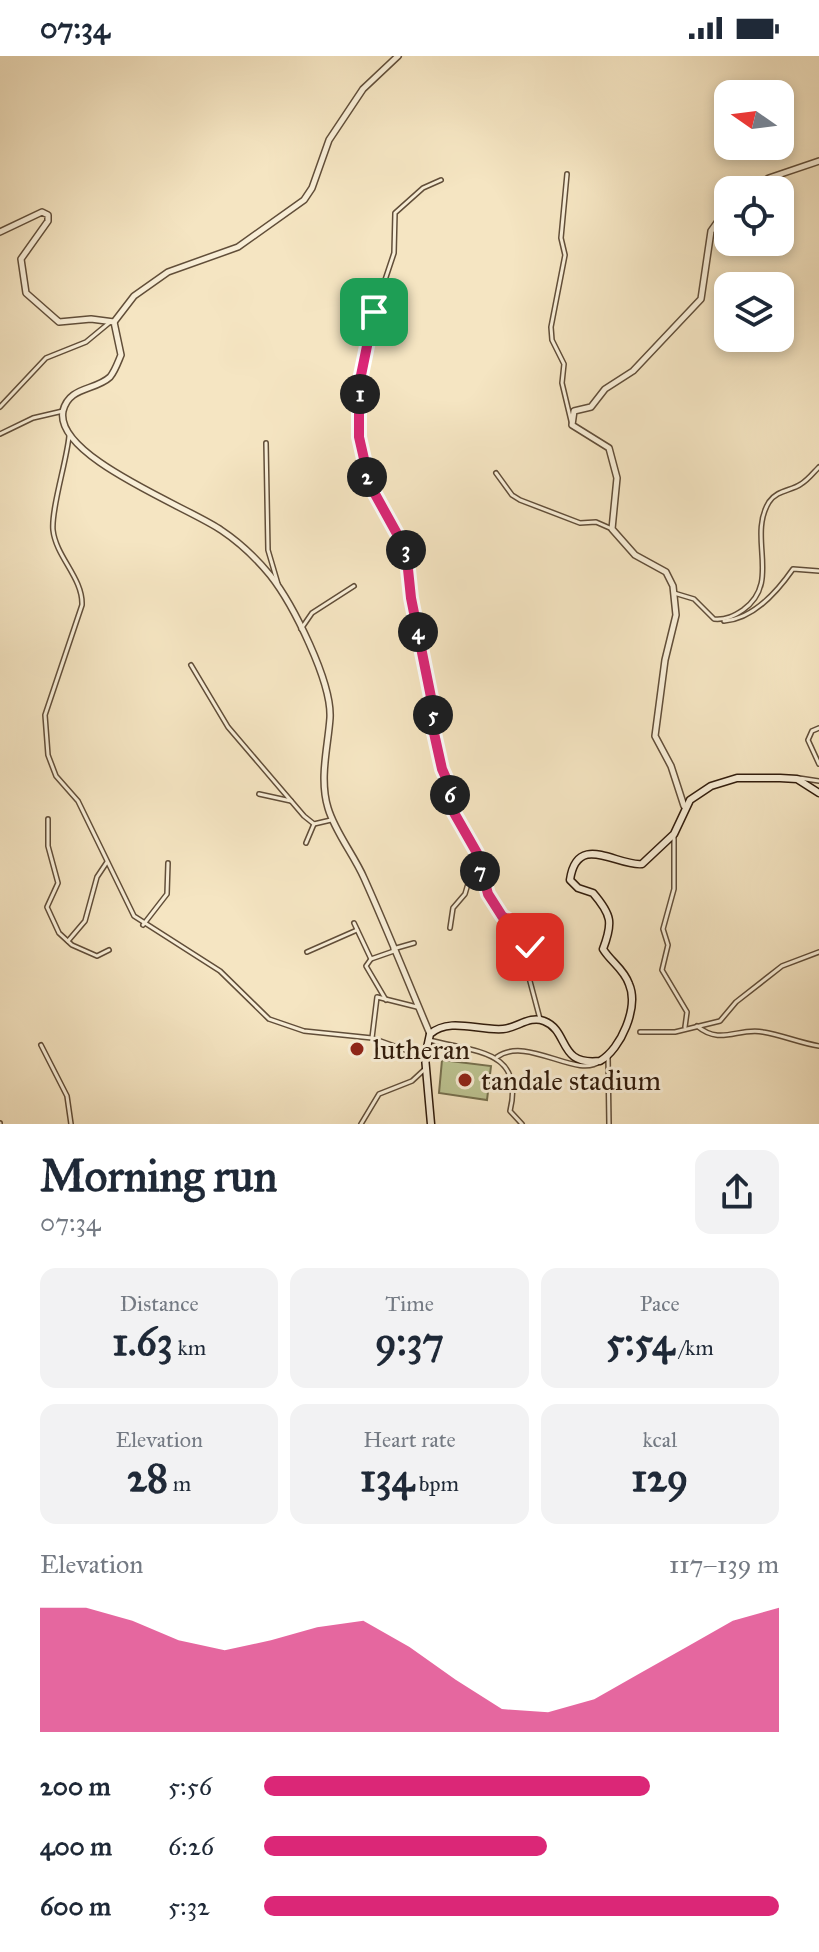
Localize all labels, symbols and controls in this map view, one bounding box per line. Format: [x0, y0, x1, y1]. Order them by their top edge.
text: 07:34 [40, 10, 110, 46]
north arrow [714, 80, 794, 160]
map controls [714, 80, 794, 352]
button: locate [714, 176, 794, 256]
button: layers [714, 272, 794, 352]
pin [340, 278, 408, 346]
icon: arrive [352, 290, 396, 334]
pin: 1 [340, 374, 380, 414]
text: 1 [356, 380, 364, 407]
pin: 2 [347, 457, 387, 497]
text: 2 [362, 463, 372, 490]
pin: 3 [386, 530, 426, 570]
text: 3 [402, 536, 410, 563]
pin: 4 [398, 612, 438, 652]
text: 4 [412, 618, 424, 645]
pin: 5 [413, 695, 453, 735]
text: 5 [428, 701, 438, 728]
pin: 6 [430, 775, 470, 815]
text: 6 [444, 781, 456, 808]
pin: 7 [460, 851, 500, 891]
text: 7 [474, 857, 486, 884]
pin [496, 913, 564, 981]
icon: check [508, 925, 552, 969]
place label: lutheran [373, 1032, 470, 1067]
marker: lutheran [348, 1040, 366, 1058]
place label: tandale stadium [481, 1063, 661, 1098]
marker: tandale stadium [456, 1071, 474, 1089]
text: Morning run [40, 1149, 277, 1203]
button: share [695, 1150, 779, 1234]
text: 07:34 [40, 1206, 100, 1238]
text: Distance [120, 1290, 199, 1317]
text: Time [385, 1290, 434, 1317]
text: Pace [640, 1290, 680, 1317]
text: 1.63 [112, 1317, 173, 1366]
text: 9:37 [375, 1317, 444, 1366]
text: 5:54 [606, 1317, 674, 1366]
text: km [173, 1334, 206, 1361]
text: /km [674, 1334, 714, 1361]
text: Elevation [115, 1426, 203, 1453]
text: Heart rate [363, 1426, 456, 1453]
text: kcal [643, 1426, 677, 1453]
text: 28 [127, 1453, 168, 1502]
text: 134 [360, 1453, 414, 1502]
text: 129 [631, 1453, 688, 1502]
text: m [168, 1470, 191, 1497]
text: bpm [414, 1470, 459, 1497]
text: Elevation [40, 1548, 143, 1580]
text: 117–139 m [669, 1548, 779, 1580]
text: 200 m [40, 1770, 111, 1802]
text: 5:56 [168, 1770, 212, 1802]
text: 400 m [40, 1830, 112, 1862]
text: 6:26 [168, 1830, 214, 1862]
text: 600 m [40, 1890, 111, 1922]
text: 5:32 [168, 1890, 210, 1922]

